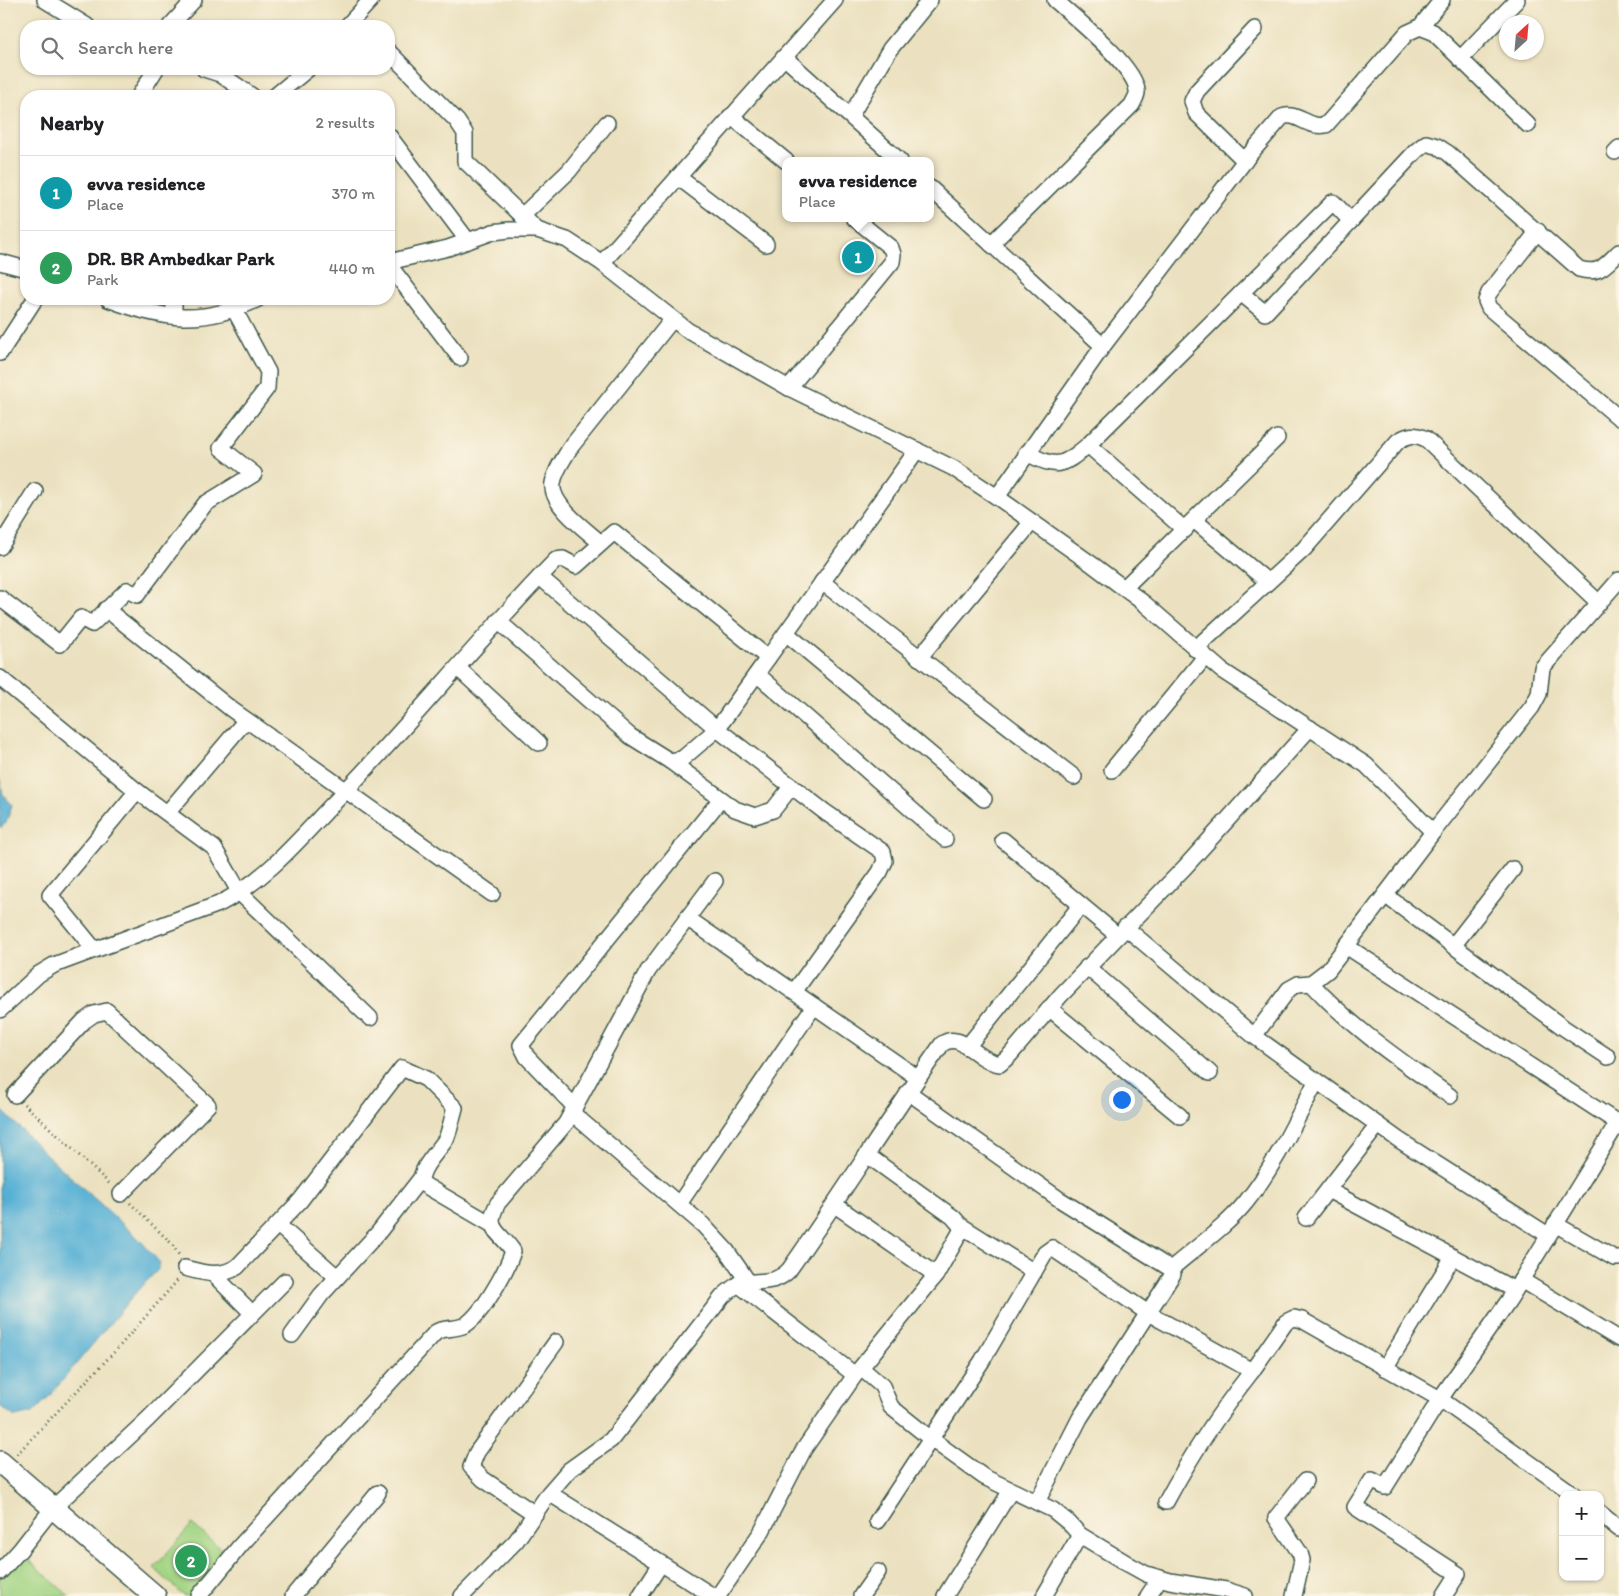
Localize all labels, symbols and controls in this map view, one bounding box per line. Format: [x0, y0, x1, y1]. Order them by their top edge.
north arrow [1499, 15, 1544, 60]
search box [20, 20, 395, 75]
icon: search [38, 34, 66, 62]
text: Search here [78, 36, 173, 59]
text: Nearby [40, 110, 104, 135]
text: 2 results [315, 113, 375, 132]
popup [782, 157, 934, 222]
text: evva residence [799, 169, 917, 192]
text: evva residence [87, 172, 205, 195]
text: 1 [52, 184, 60, 203]
text: 370 m [331, 184, 375, 203]
text: Place [799, 192, 836, 211]
text: Place [87, 195, 124, 214]
pin: 1 [842, 238, 874, 276]
text: DR. BR Ambedkar Park [87, 247, 275, 270]
text: 2 [52, 259, 60, 278]
text: 440 m [329, 259, 375, 278]
text: Park [87, 270, 118, 289]
your location [1109, 1087, 1135, 1113]
map controls [1559, 1491, 1604, 1581]
button: + [1559, 1491, 1604, 1536]
button: − [1559, 1536, 1604, 1581]
pin: 2 [175, 1542, 207, 1580]

